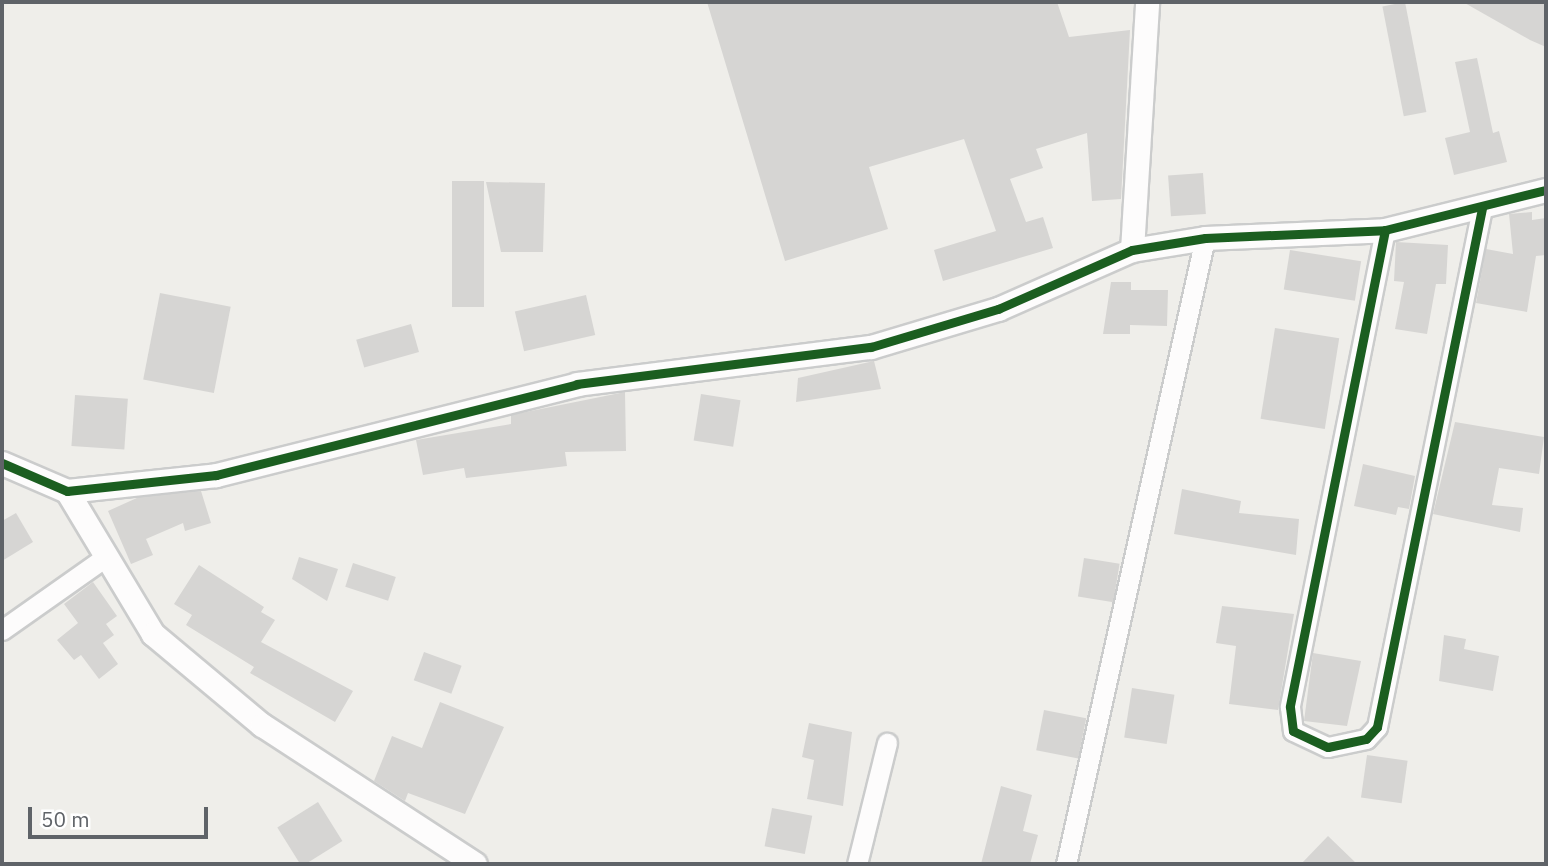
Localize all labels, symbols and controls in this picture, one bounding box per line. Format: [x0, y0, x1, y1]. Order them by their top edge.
scale bar [32, 792, 212, 836]
text: 50 m [41, 805, 90, 833]

